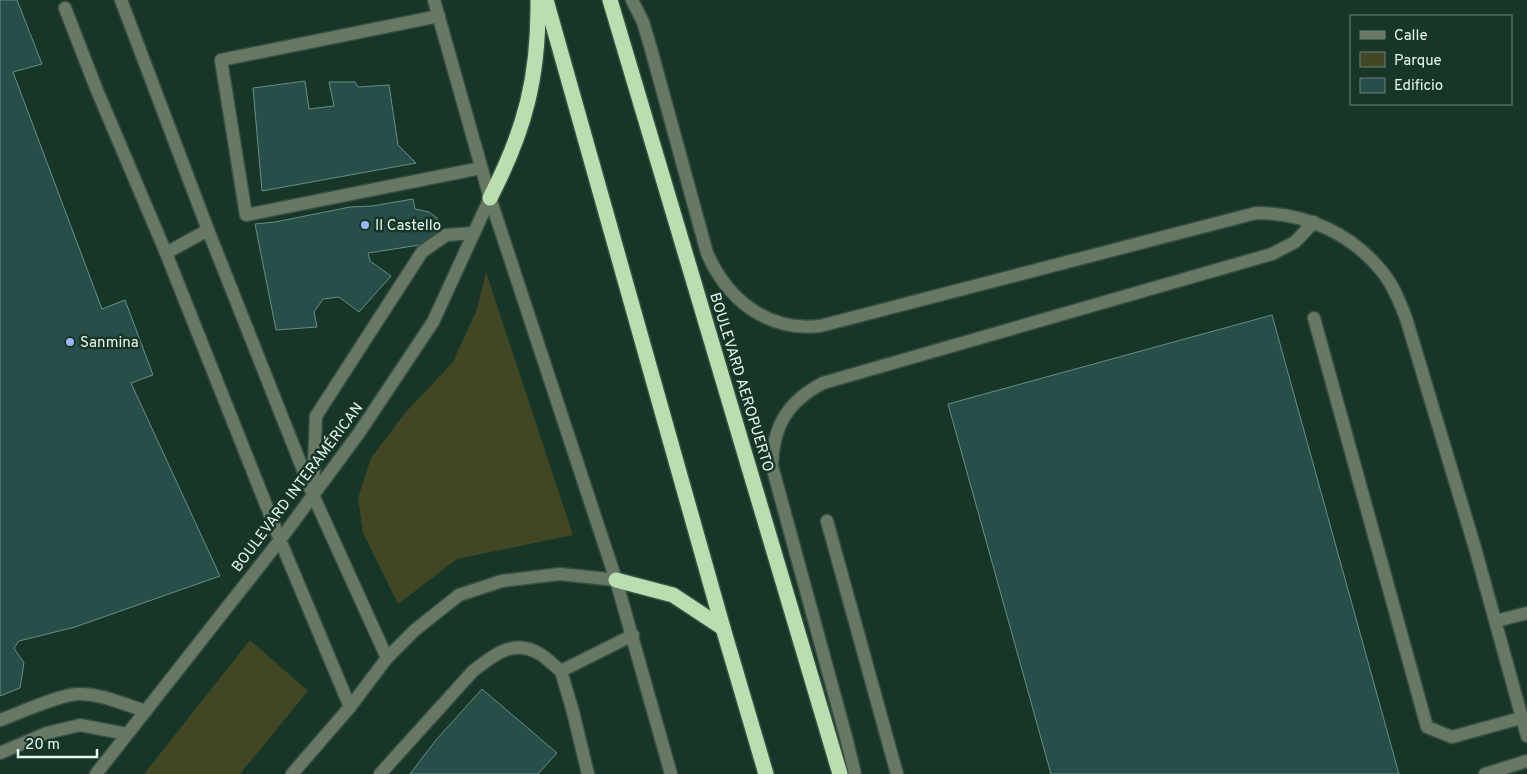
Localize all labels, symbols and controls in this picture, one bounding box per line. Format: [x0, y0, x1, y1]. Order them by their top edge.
legend [1350, 15, 1512, 105]
text: Calle [1394, 27, 1428, 46]
text: Parque [1394, 52, 1442, 71]
text: Edificio [1394, 77, 1443, 96]
place label: Il Castello [375, 217, 441, 236]
marker: Il Castello [359, 219, 371, 231]
street label: BOULEVARD AEROPUERTO [704, 290, 777, 474]
place label: Sanmina [80, 334, 139, 353]
marker: Sanmina [64, 336, 76, 348]
street label: BOULEVARD INTERAMÉRICAN [227, 399, 368, 576]
scale bar [18, 726, 96, 758]
text: 20 m [25, 736, 60, 755]

